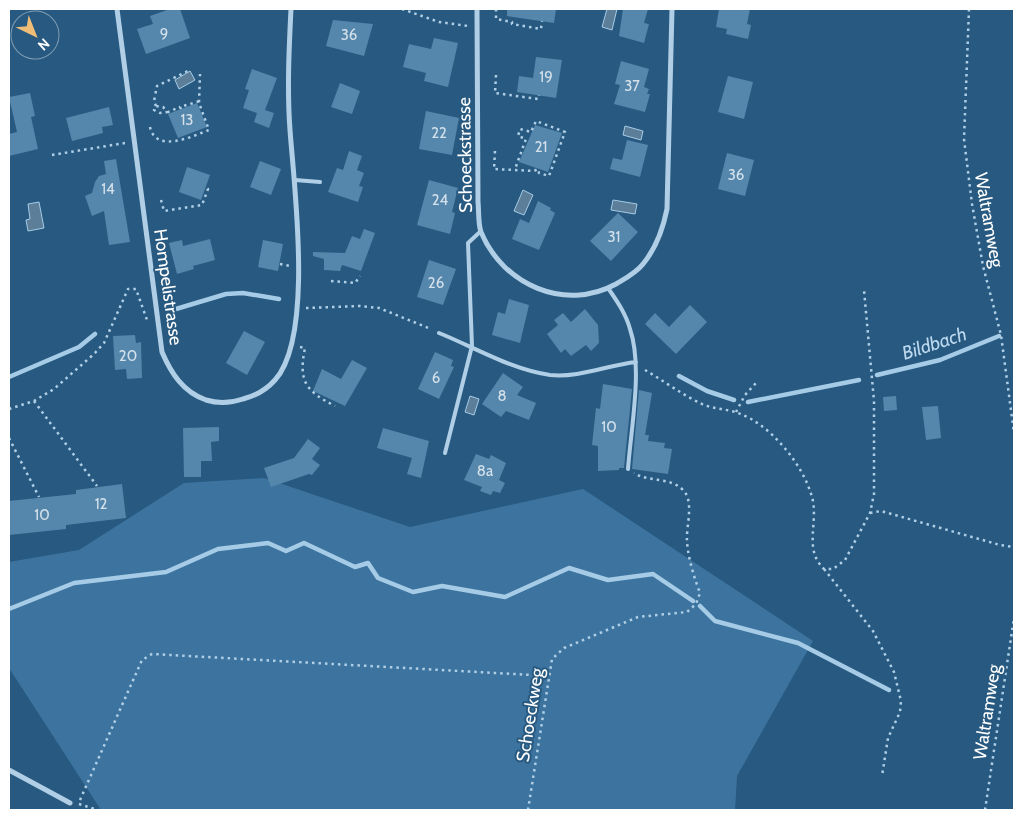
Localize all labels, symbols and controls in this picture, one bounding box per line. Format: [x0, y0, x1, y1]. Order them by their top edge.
north arrow [10, 10, 60, 60]
house number: 9 [160, 25, 168, 43]
house number: 36 [341, 26, 357, 44]
text: N [34, 35, 54, 54]
house number: 19 [539, 68, 553, 86]
house number: 37 [624, 77, 640, 95]
street label: Schoeckstrasse [453, 97, 477, 213]
house number: 13 [180, 111, 194, 129]
house number: 22 [431, 124, 447, 142]
house number: 21 [535, 138, 547, 156]
house number: 36 [728, 166, 744, 184]
street label: Waltramweg [970, 171, 1008, 270]
house number: 14 [101, 180, 115, 198]
house number: 24 [432, 191, 449, 209]
street label: Hompelistrasse [149, 227, 187, 347]
house number: 31 [607, 228, 621, 246]
house number: 26 [428, 274, 444, 292]
water label: Bildbach [899, 322, 969, 365]
house number: 20 [119, 347, 137, 365]
house number: 6 [432, 369, 440, 387]
house number: 8 [497, 387, 507, 405]
house number: 10 [601, 418, 617, 436]
house number: 8a [477, 462, 494, 480]
house number: 12 [95, 495, 108, 513]
house number: 10 [34, 506, 50, 524]
street label: Waltramweg [969, 662, 1006, 761]
street label: Schoeckweg [512, 665, 548, 764]

